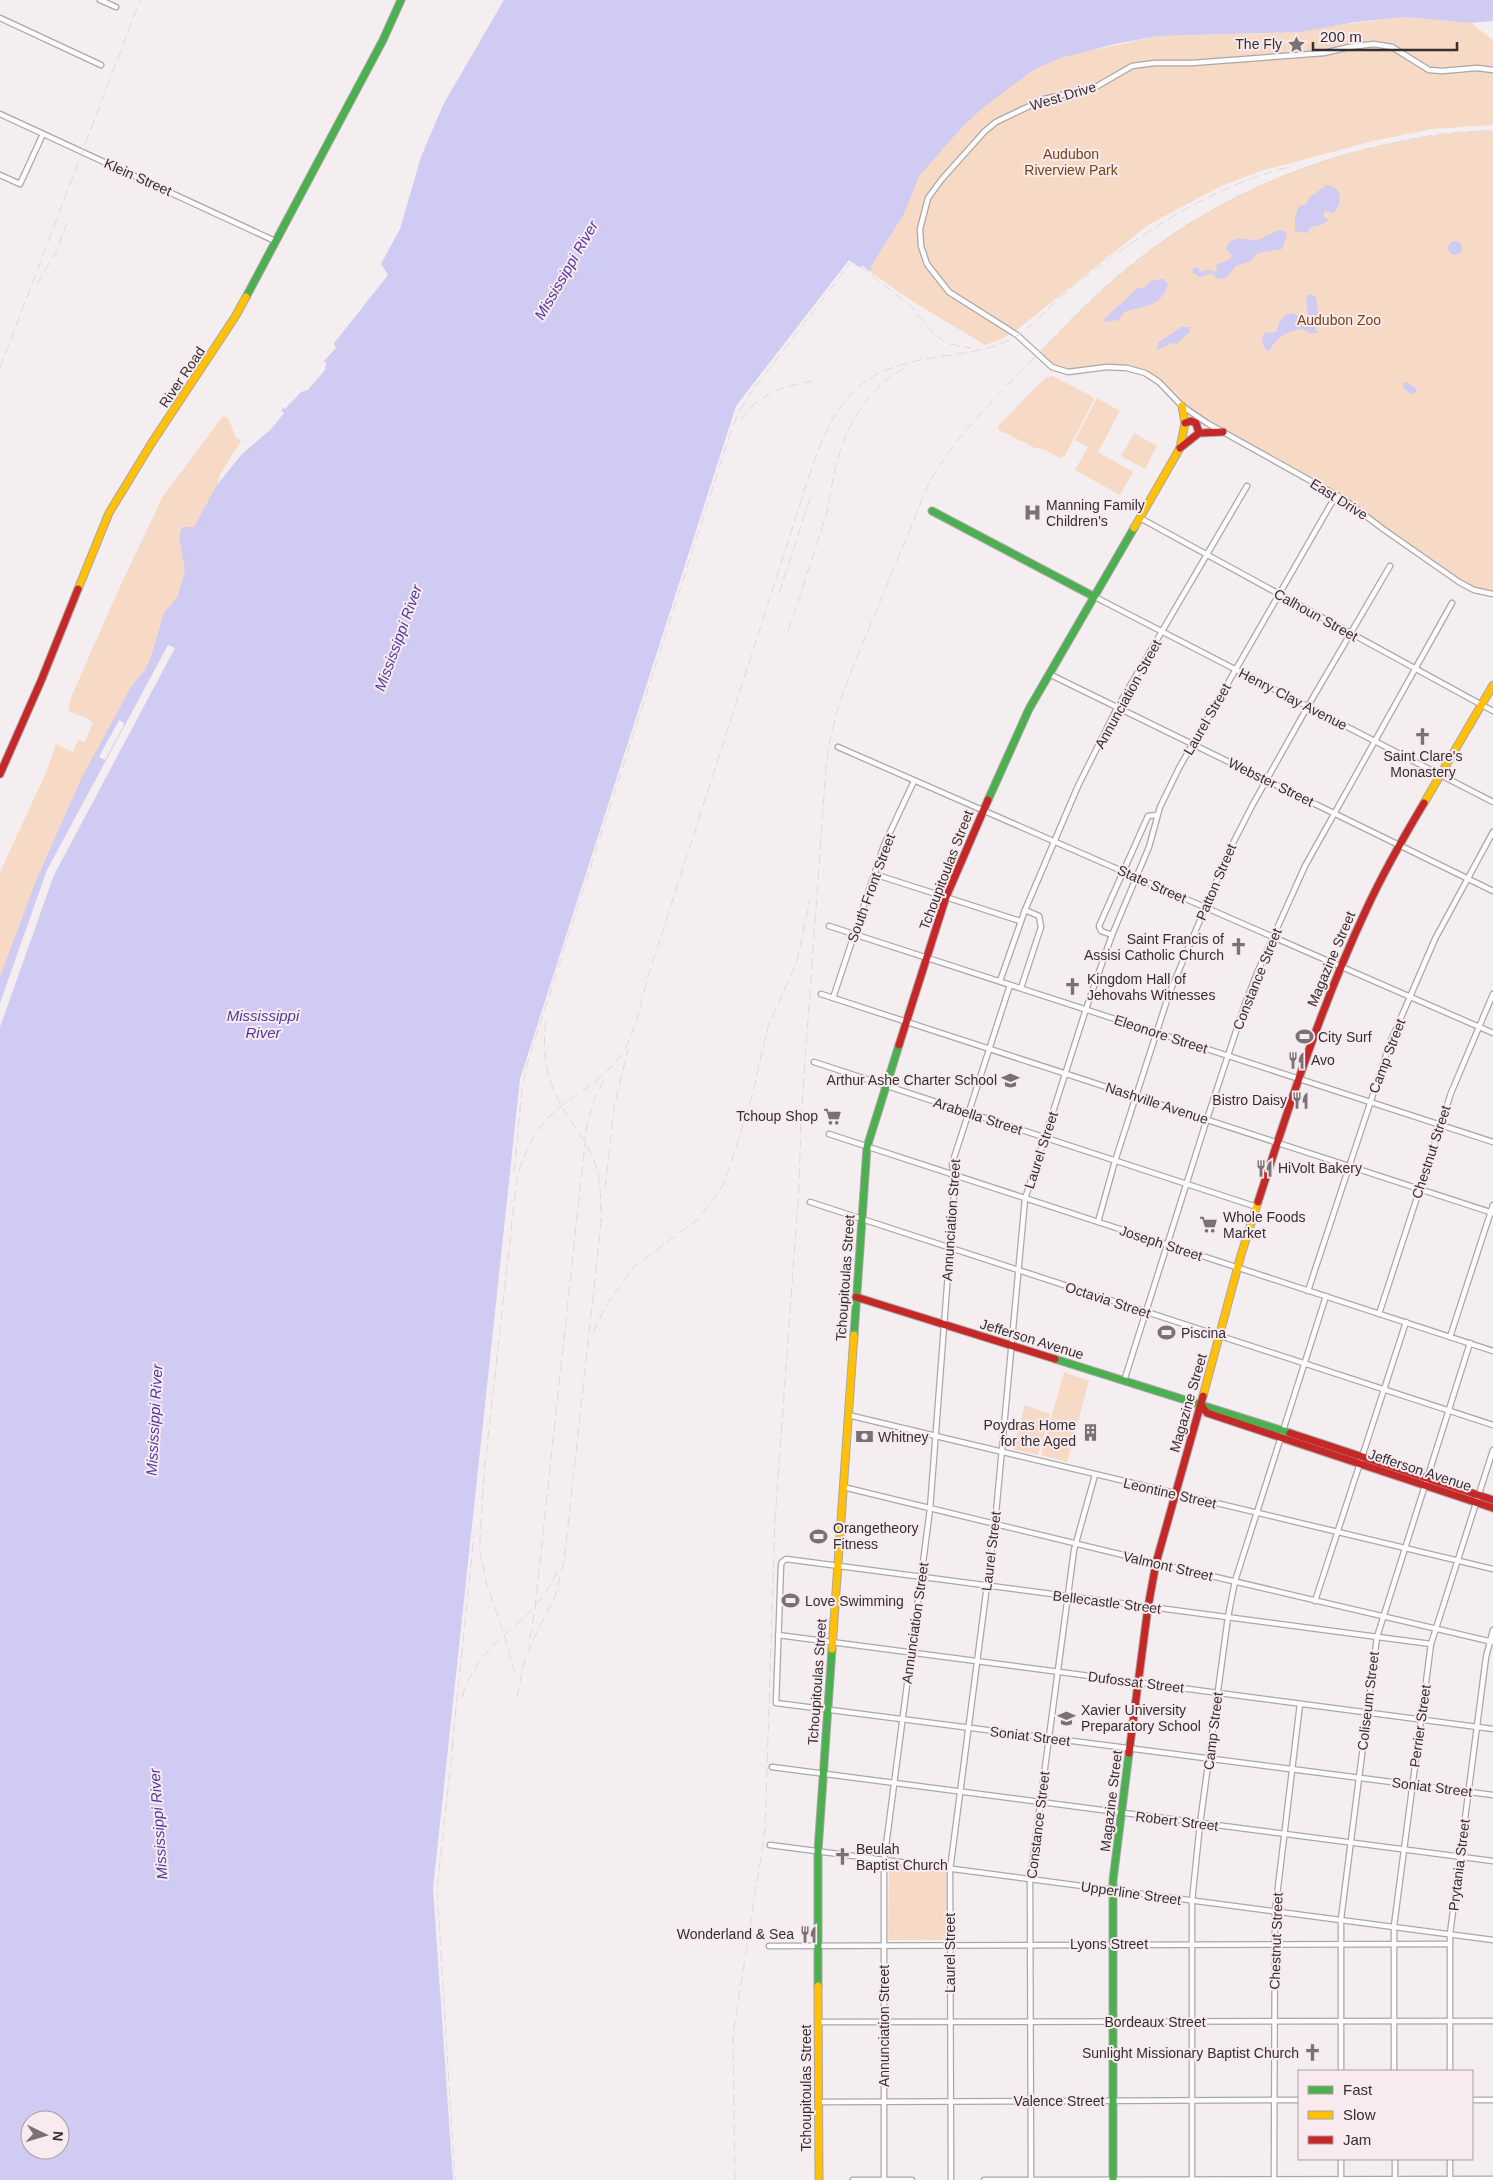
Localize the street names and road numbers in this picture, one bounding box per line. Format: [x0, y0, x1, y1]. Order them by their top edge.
street label: West Drive [1028, 78, 1098, 114]
street label: Klein Street [102, 155, 174, 199]
street label: River Road [156, 343, 208, 411]
street label: East Drive [1307, 475, 1371, 523]
street label: Calhoun Street [1271, 585, 1361, 645]
street label: Annunciation Street [1091, 637, 1165, 751]
street label: Henry Clay Avenue [1236, 665, 1350, 733]
street label: Laurel Street [1180, 680, 1234, 758]
street label: Webster Street [1226, 754, 1316, 810]
street label: Tchoupitoulas Street [916, 808, 976, 932]
street label: South Front Street [844, 831, 898, 944]
street label: Patton Street [1193, 841, 1239, 923]
street label: State Street [1115, 862, 1189, 906]
street label: Magazine Street [1304, 909, 1358, 1009]
street label: Constance Street [1229, 926, 1285, 1032]
street label: Eleonore Street [1112, 1011, 1210, 1057]
street label: Camp Street [1365, 1016, 1409, 1096]
street label: Nashville Avenue [1104, 1079, 1211, 1127]
street label: Arabella Street [931, 1094, 1025, 1138]
street label: Chestnut Street [1408, 1103, 1454, 1201]
street label: Laurel Street [1021, 1109, 1061, 1191]
street label: Annunciation Street [939, 1158, 963, 1282]
street label: Tchoupitoulas Street [833, 1214, 857, 1342]
street label: Joseph Street [1117, 1222, 1205, 1264]
street label: Octavia Street [1063, 1279, 1153, 1321]
street label: Jefferson Avenue [978, 1316, 1086, 1362]
street label: Magazine Street [1166, 1352, 1210, 1454]
street label: Jefferson Avenue [1366, 1446, 1474, 1494]
street label: Leontine Street [1122, 1475, 1218, 1511]
street label: Laurel Street [978, 1510, 1004, 1592]
street label: Valmont Street [1122, 1548, 1215, 1584]
street label: Annunciation Street [899, 1561, 931, 1685]
street label: Bellecastle Street [1052, 1587, 1162, 1617]
street label: Tchoupitoulas Street [805, 1618, 829, 1746]
street label: Coliseum Street [1354, 1650, 1382, 1751]
street label: Dufossat Street [1087, 1668, 1185, 1696]
street label: Perrier Street [1406, 1684, 1434, 1768]
street label: Camp Street [1200, 1691, 1226, 1771]
street label: Soniat Street [989, 1723, 1071, 1749]
street label: Magazine Street [1097, 1749, 1125, 1853]
street label: Constance Street [1023, 1770, 1053, 1880]
street label: Soniat Street [1391, 1774, 1473, 1800]
street label: Robert Street [1135, 1808, 1219, 1834]
street label: Prytania Street [1445, 1818, 1473, 1912]
street label: Upperline Street [1080, 1878, 1182, 1908]
street label: Chestnut Street [1266, 1892, 1286, 1990]
street label: Laurel Street [942, 1913, 958, 1993]
street label: Lyons Street [1070, 1936, 1148, 1952]
street label: Annunciation Street [876, 1965, 892, 2087]
street label: Bordeaux Street [1104, 2014, 1206, 2030]
street label: Tchoupitoulas Street [798, 2024, 814, 2151]
street label: Valence Street [1014, 2093, 1105, 2109]

